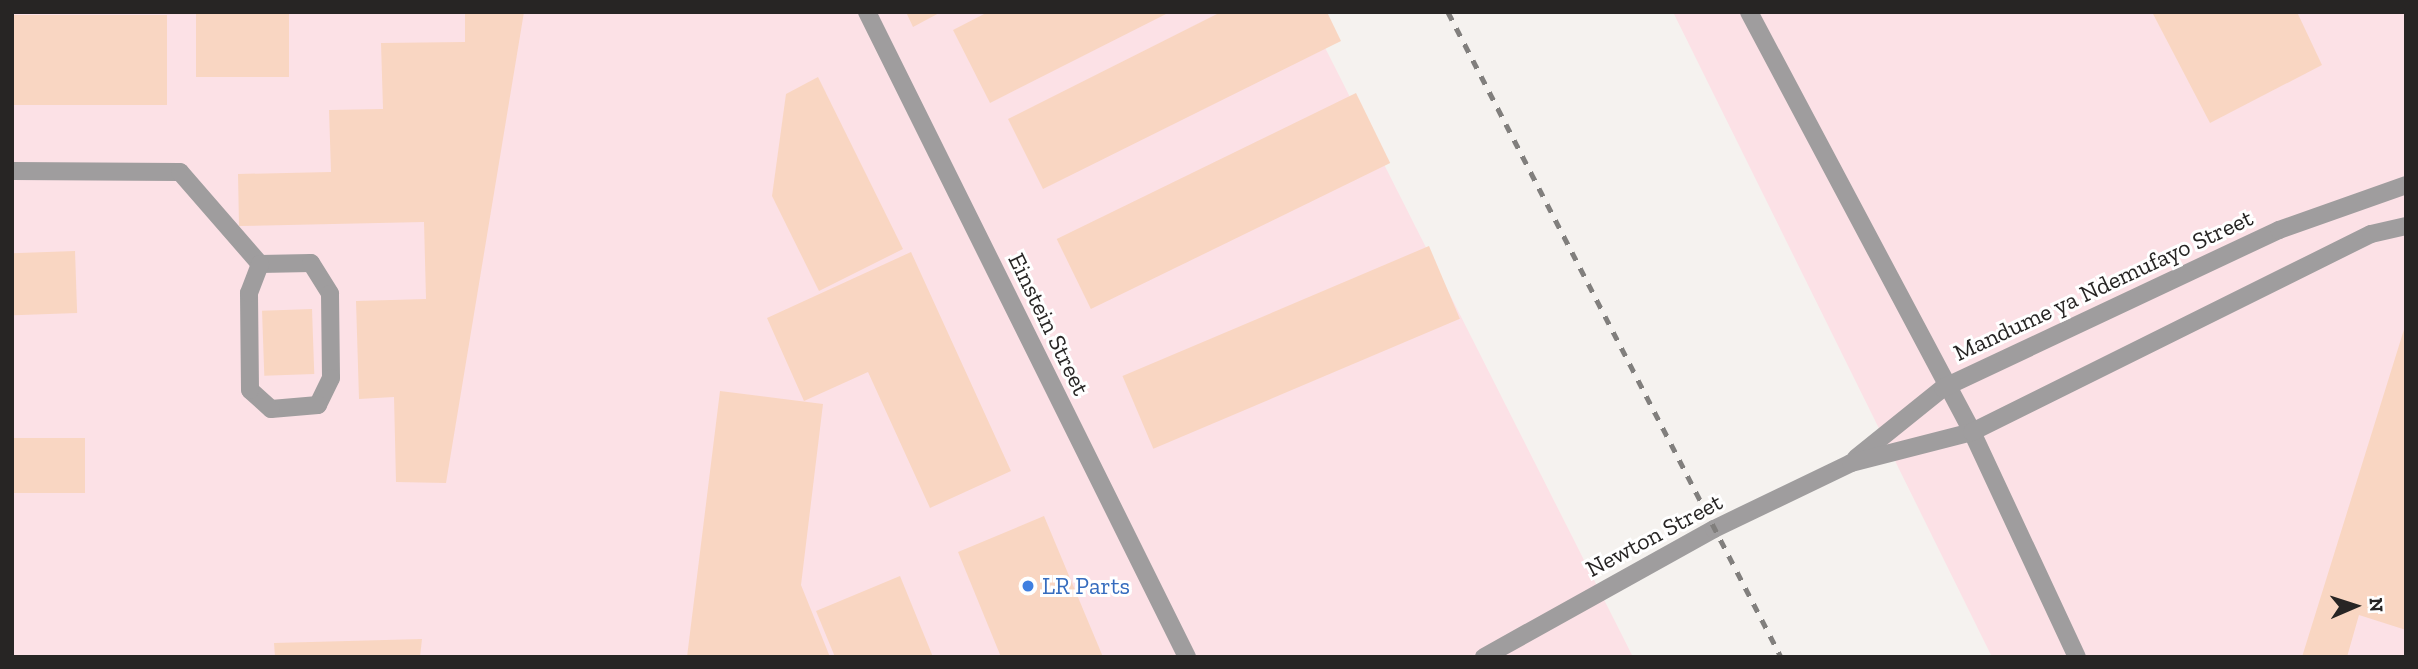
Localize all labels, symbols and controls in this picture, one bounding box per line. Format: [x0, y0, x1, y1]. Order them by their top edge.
street label: Mandume ya Ndemufayo Street [1949, 203, 2257, 367]
street label: Einstein Street [1002, 248, 1096, 400]
street label: Newton Street [1581, 487, 1727, 583]
north arrow [2320, 571, 2390, 641]
place label: LR Parts [1042, 572, 1130, 600]
marker: LR Parts [1020, 578, 1036, 594]
text: N [2365, 597, 2388, 613]

